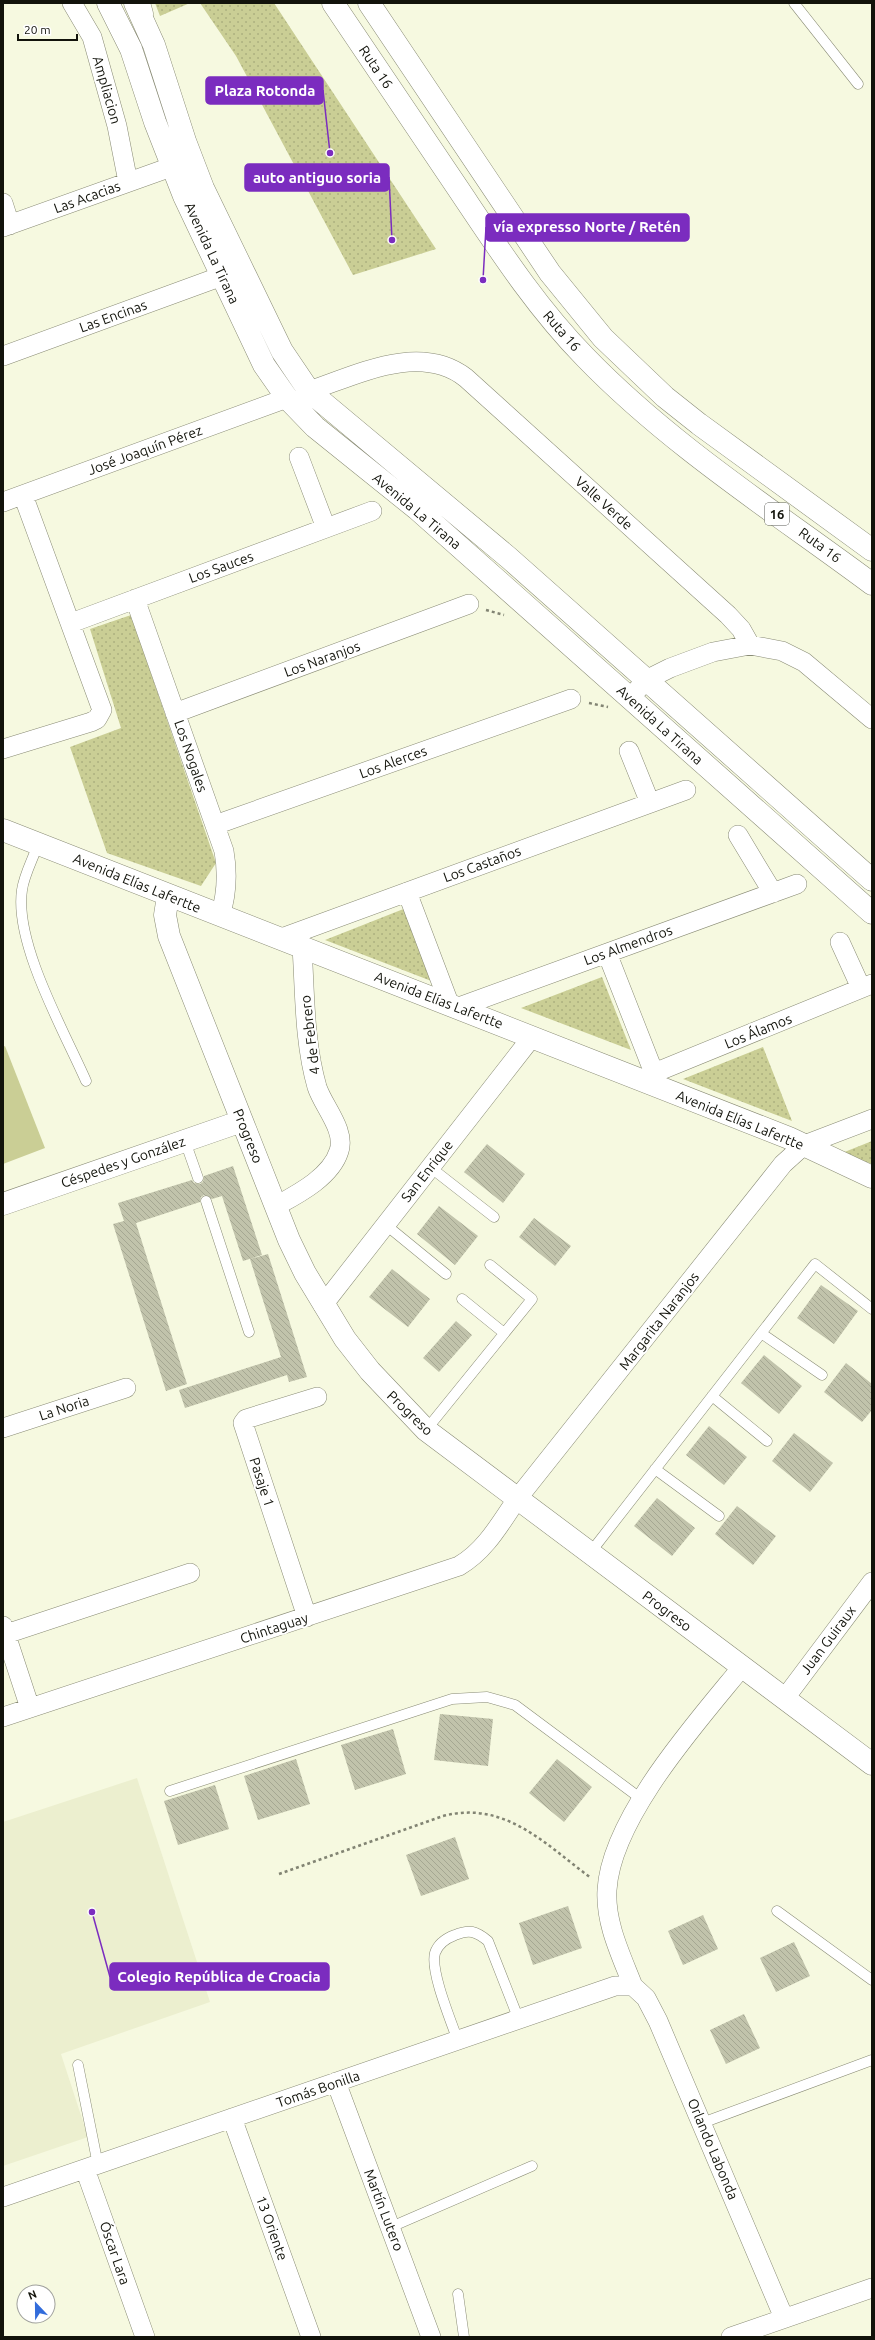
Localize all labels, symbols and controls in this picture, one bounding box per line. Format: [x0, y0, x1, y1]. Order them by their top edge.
scale bar [18, 16, 77, 42]
text: 20 m [24, 23, 51, 36]
street label: Ruta 16 [356, 42, 396, 92]
street label: Ampliacion [90, 54, 124, 126]
callout: Plaza Rotonda [206, 77, 323, 104]
text: Plaza Rotonda [215, 82, 315, 99]
callout: auto antiguo soria [245, 164, 389, 191]
text: auto antiguo soria [253, 169, 381, 186]
street label: Las Acacias [52, 178, 122, 216]
street label: Avenida La Tirana [181, 200, 243, 306]
callout: vía expresso Norte / Retén [486, 214, 689, 241]
text: vía expresso Norte / Retén [493, 218, 681, 235]
street label: Las Encinas [77, 296, 149, 336]
street label: Ruta 16 [540, 307, 584, 355]
street label: José Joaquín Pérez [86, 422, 204, 478]
street label: Avenida La Tirana [370, 469, 464, 553]
street label: Valle Verde [572, 473, 636, 533]
road number: 16 [765, 503, 789, 525]
street label: Ruta 16 [796, 524, 844, 566]
street label: Los Sauces [187, 548, 255, 586]
street label: Los Naranjos [282, 638, 362, 680]
street label: Avenida La Tirana [614, 682, 706, 768]
street label: Los Nogales [171, 718, 211, 794]
street label: Los Alerces [357, 742, 429, 782]
street label: Los Castaños [441, 843, 523, 885]
street label: Avenida Elías Lafertte [71, 850, 203, 916]
street label: Los Almendros [582, 922, 674, 968]
street label: Avenida Elías Lafertte [373, 968, 505, 1032]
street label: 4 de Febrero [297, 994, 323, 1076]
street label: Los Álamos [722, 1009, 794, 1052]
street label: Avenida Elías Lafertte [674, 1087, 806, 1153]
street label: Progreso [230, 1106, 266, 1166]
street label: Céspedes y González [59, 1133, 187, 1191]
street label: San Enrique [398, 1137, 456, 1205]
street label: Margarita Naranjos [616, 1269, 702, 1373]
street label: Progreso [384, 1387, 436, 1439]
street label: La Noria [37, 1392, 91, 1424]
street label: Pasaje 1 [247, 1455, 277, 1509]
street label: Progreso [639, 1587, 695, 1635]
street label: Juan Guiraux [797, 1603, 859, 1677]
street label: Chintaguay [238, 1609, 310, 1647]
callout: Colegio República de Croacia [110, 1963, 329, 1990]
text: Colegio República de Croacia [117, 1968, 321, 1985]
street label: Tomás Bonilla [274, 2067, 362, 2111]
street label: Orlando Labonda [684, 2096, 742, 2202]
street label: Martín Lutero [361, 2167, 407, 2253]
street label: 13 Oriente [253, 2194, 291, 2262]
street label: Óscar Lara [97, 2219, 134, 2287]
north arrow [16, 2284, 56, 2324]
text: N [26, 2288, 38, 2302]

